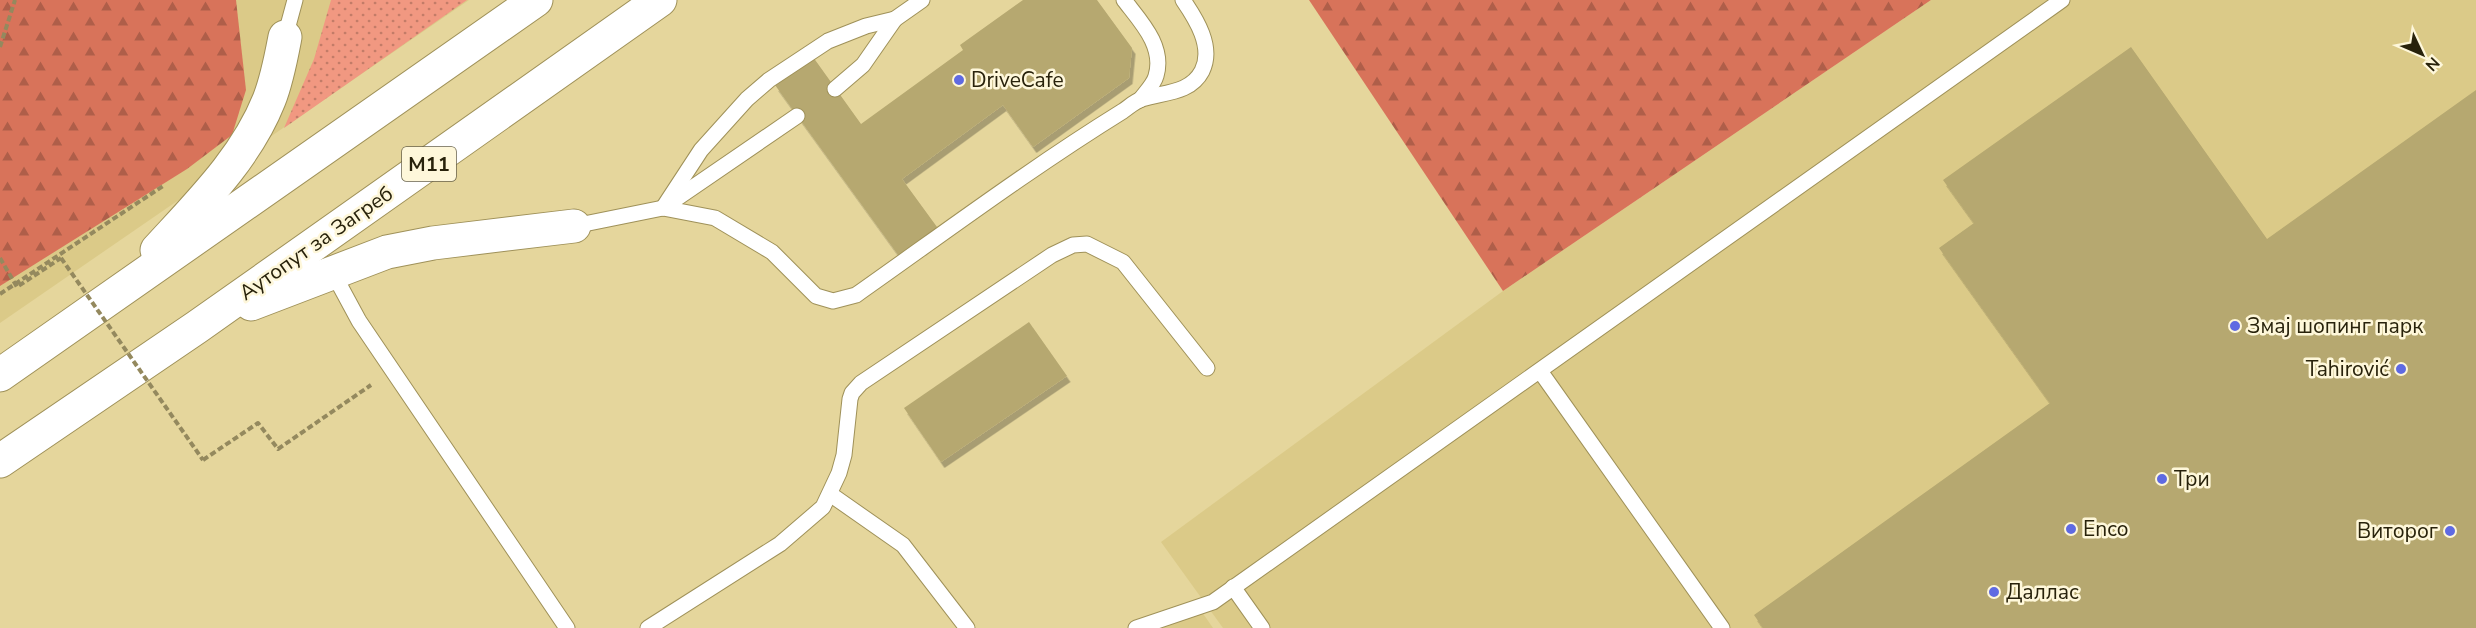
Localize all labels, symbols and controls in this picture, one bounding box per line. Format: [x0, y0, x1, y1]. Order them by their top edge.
north arrow [2392, 24, 2452, 84]
text: N [2420, 52, 2444, 76]
place label: DriveCafe [971, 66, 1064, 94]
marker: DriveCafe [952, 73, 966, 87]
road number: M11 [402, 147, 456, 181]
street label: Аутопут за Загреб [233, 179, 399, 307]
place label: Змај шопинг парк [2247, 312, 2424, 340]
marker: Змај шопинг парк [2228, 319, 2242, 333]
place label: Tahirović [2306, 355, 2389, 383]
marker: Tahirović [2394, 362, 2408, 376]
place label: Три [2174, 465, 2210, 493]
marker: Три [2155, 472, 2169, 486]
place label: Enco [2083, 515, 2128, 543]
place label: Виторог [2357, 517, 2438, 545]
marker: Enco [2064, 522, 2078, 536]
marker: Виторог [2443, 524, 2457, 538]
place label: Даллас [2006, 578, 2079, 606]
marker: Даллас [1987, 585, 2001, 599]

